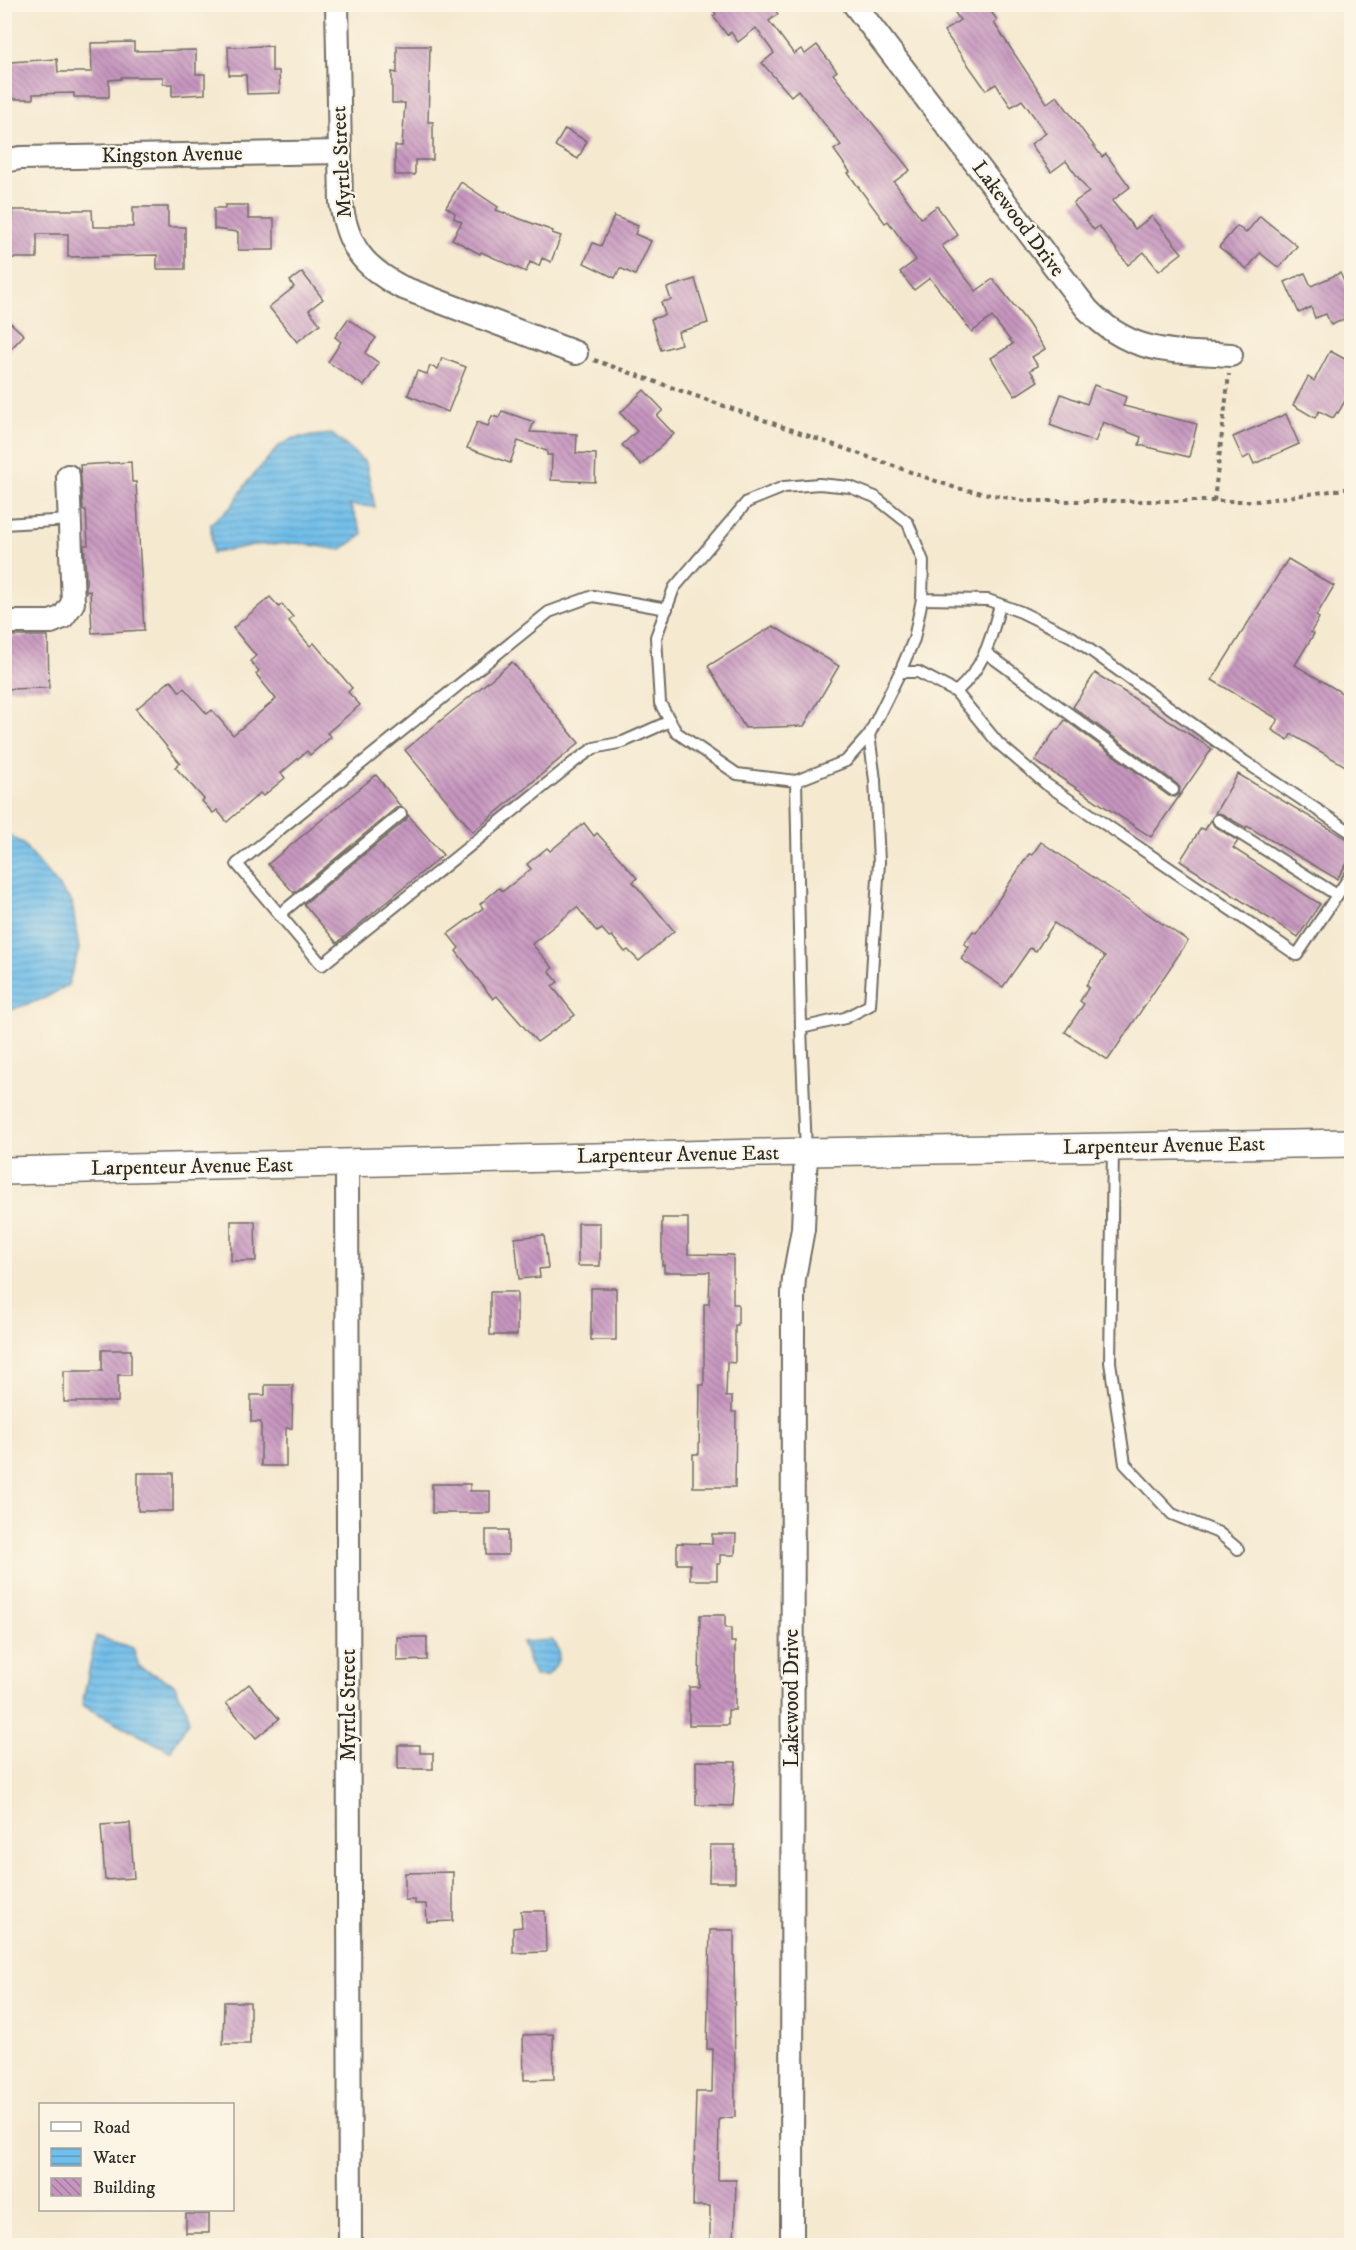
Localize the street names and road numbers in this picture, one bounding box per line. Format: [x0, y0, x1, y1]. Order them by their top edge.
street label: Myrtle Street [326, 105, 358, 219]
street label: Kingston Avenue [101, 141, 243, 169]
street label: Lakewood Drive [966, 156, 1070, 282]
street label: Larpenteur Avenue East [1063, 1131, 1266, 1161]
street label: Larpenteur Avenue East [577, 1140, 780, 1170]
street label: Larpenteur Avenue East [91, 1152, 294, 1182]
street label: Lakewood Drive [779, 1628, 805, 1767]
street label: Myrtle Street [336, 1649, 362, 1761]

